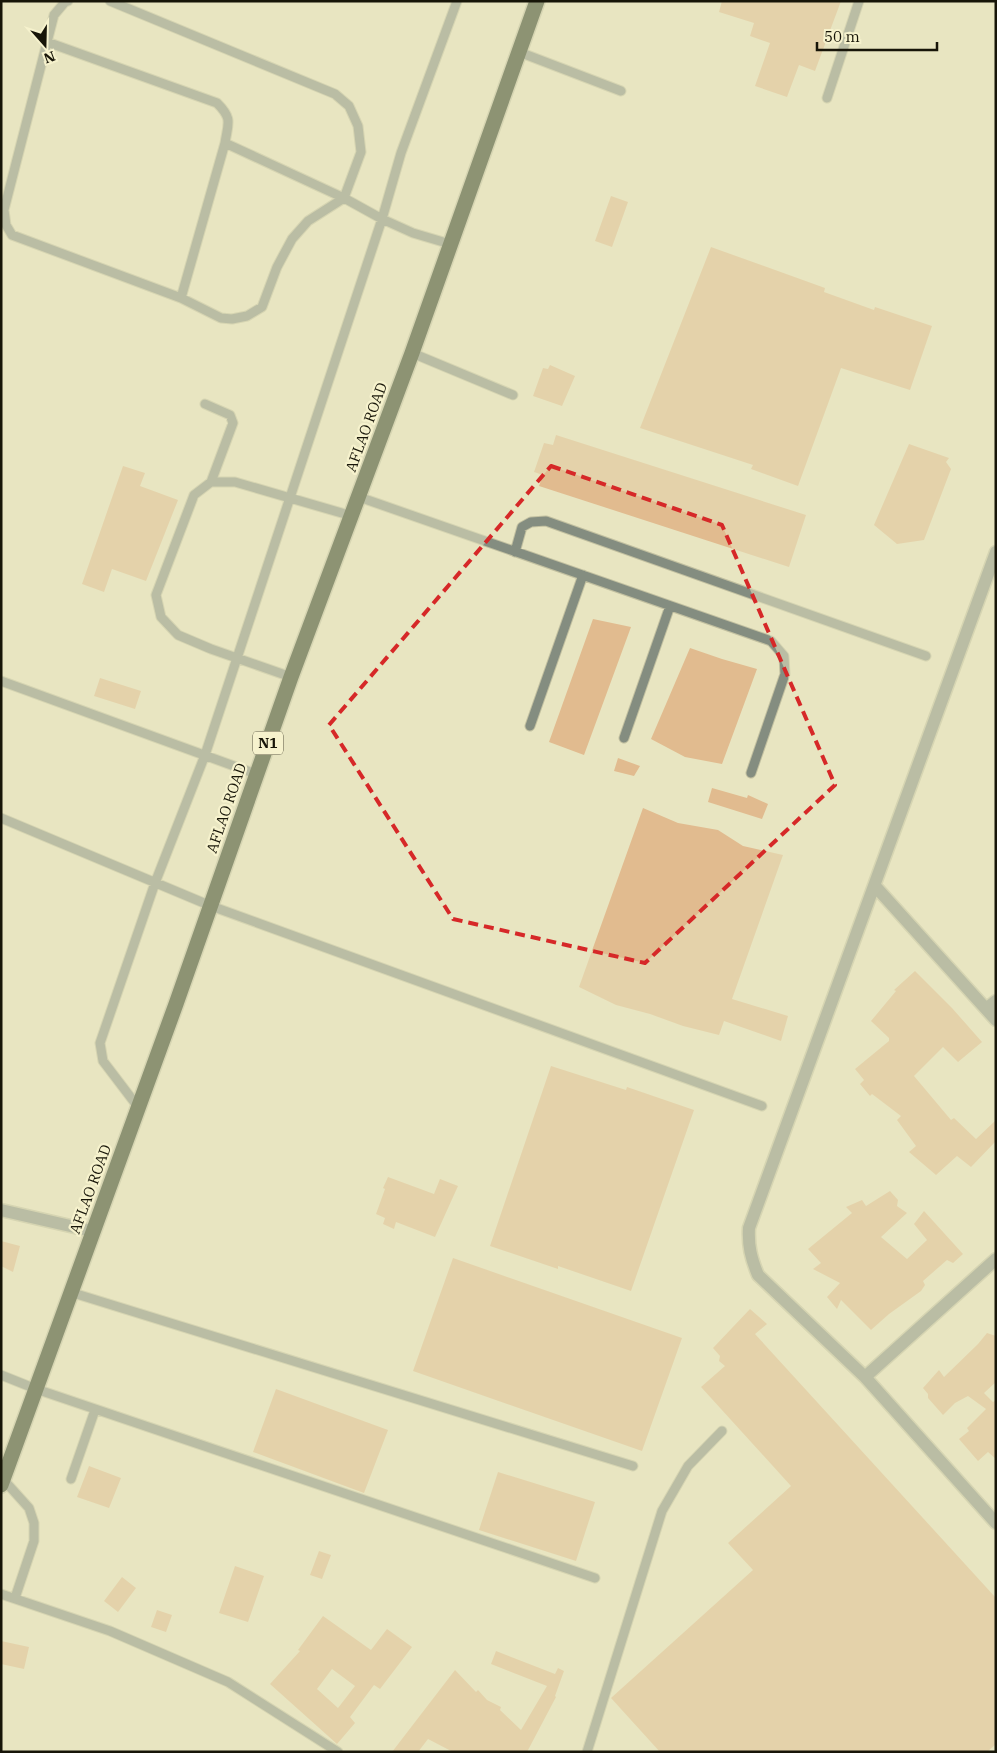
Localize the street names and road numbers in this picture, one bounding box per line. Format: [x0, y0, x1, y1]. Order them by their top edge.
street label: AFLAO ROAD [341, 380, 391, 474]
road number: N1 [253, 731, 283, 754]
street label: AFLAO ROAD [202, 760, 250, 856]
street label: AFLAO ROAD [65, 1142, 115, 1236]

